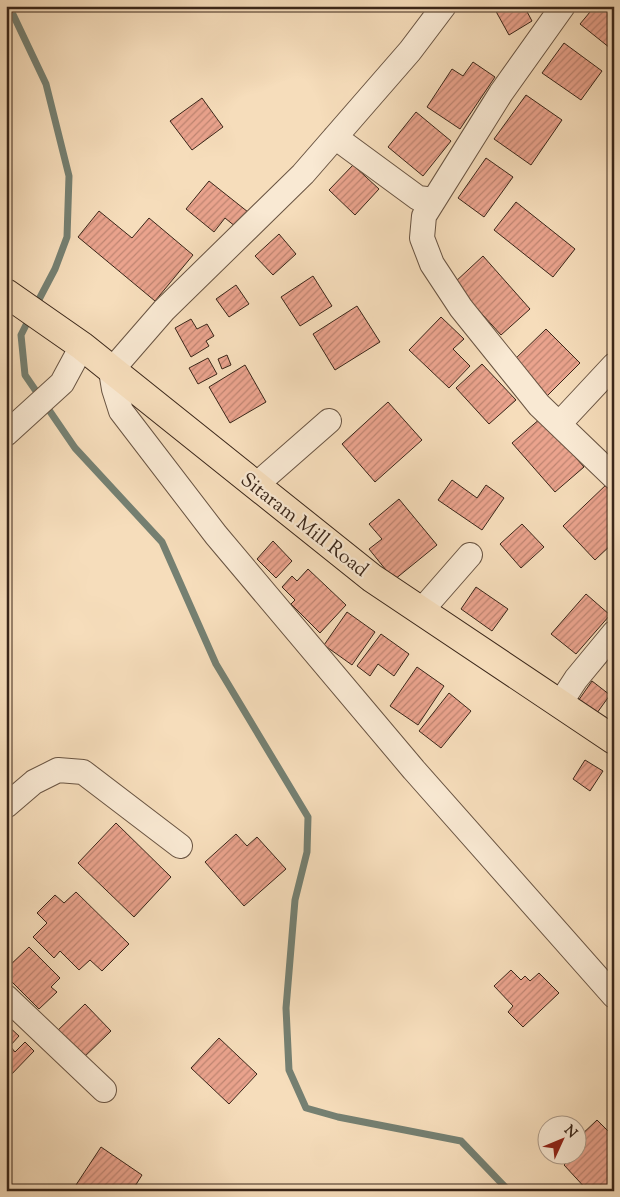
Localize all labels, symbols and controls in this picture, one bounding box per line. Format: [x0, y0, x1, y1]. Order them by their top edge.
street label: Sitaram Mill Road [233, 467, 374, 585]
north arrow [538, 1114, 588, 1164]
text: N [559, 1121, 581, 1143]

